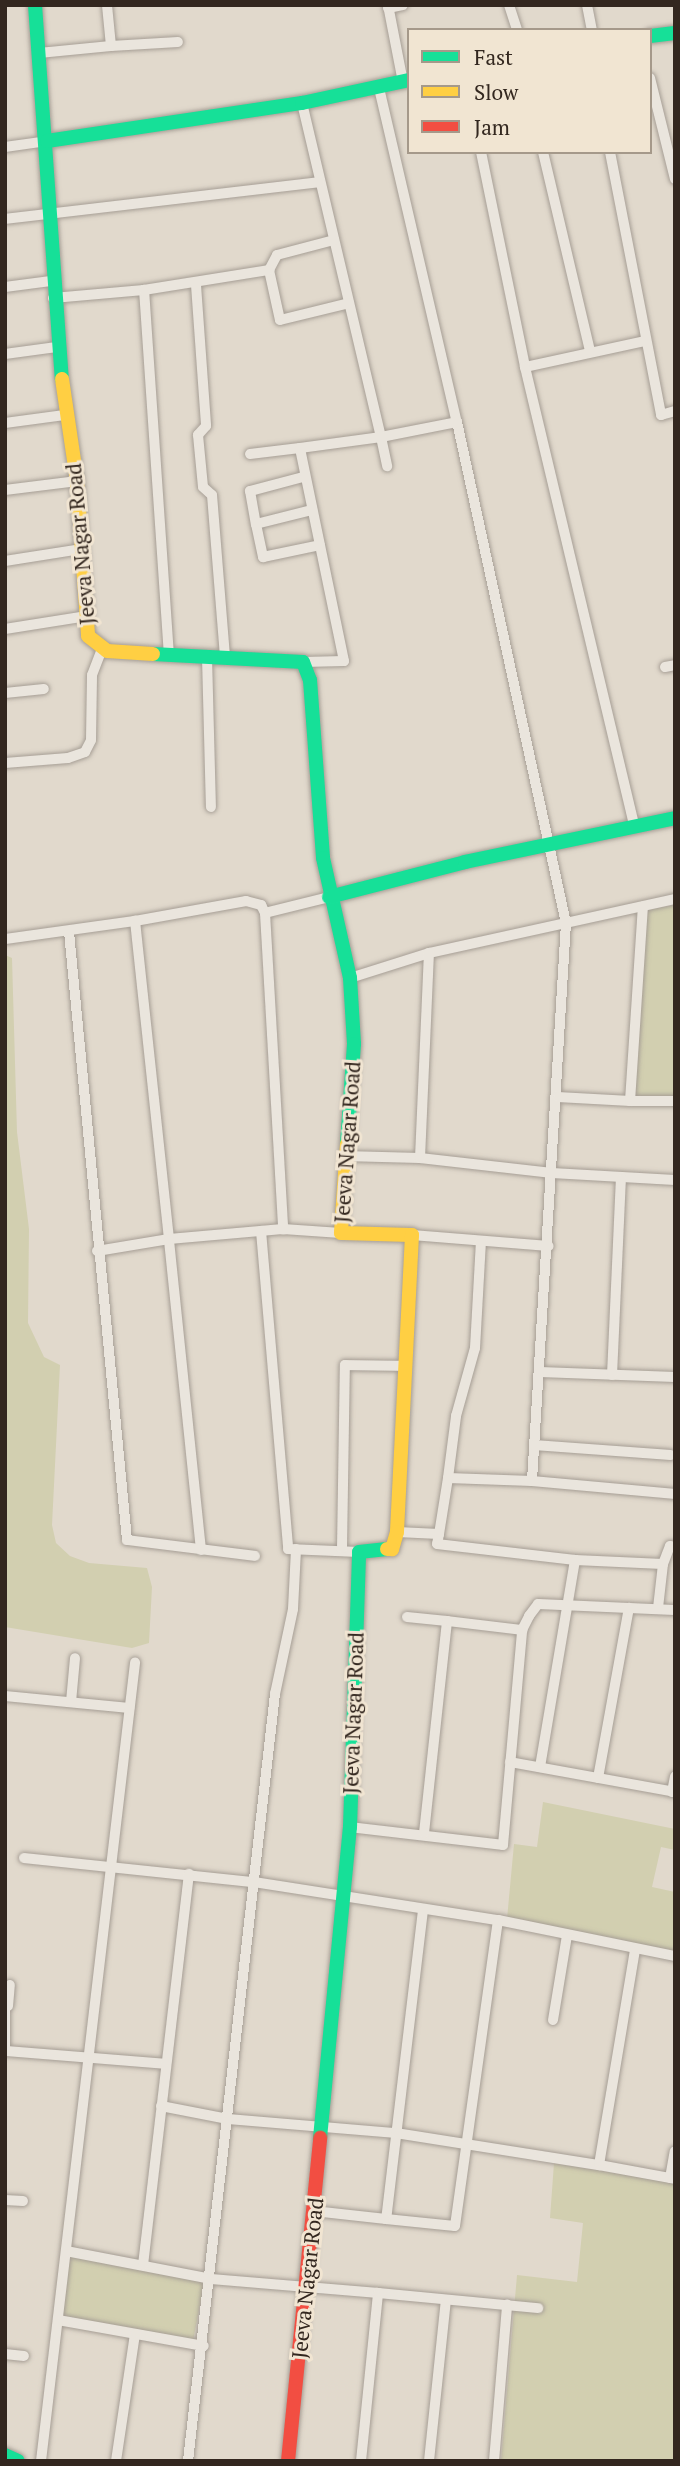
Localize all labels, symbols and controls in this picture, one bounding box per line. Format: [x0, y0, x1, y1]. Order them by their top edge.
legend [407, 28, 652, 154]
text: Fast [474, 43, 513, 71]
text: Slow [474, 78, 518, 106]
text: Jam [474, 113, 510, 141]
street label: Jeeva Nagar Road [60, 462, 100, 626]
street label: Jeeva Nagar Road [329, 1060, 365, 1224]
street label: Jeeva Nagar Road [338, 1632, 368, 1794]
street label: Jeeva Nagar Road [286, 2196, 328, 2360]

